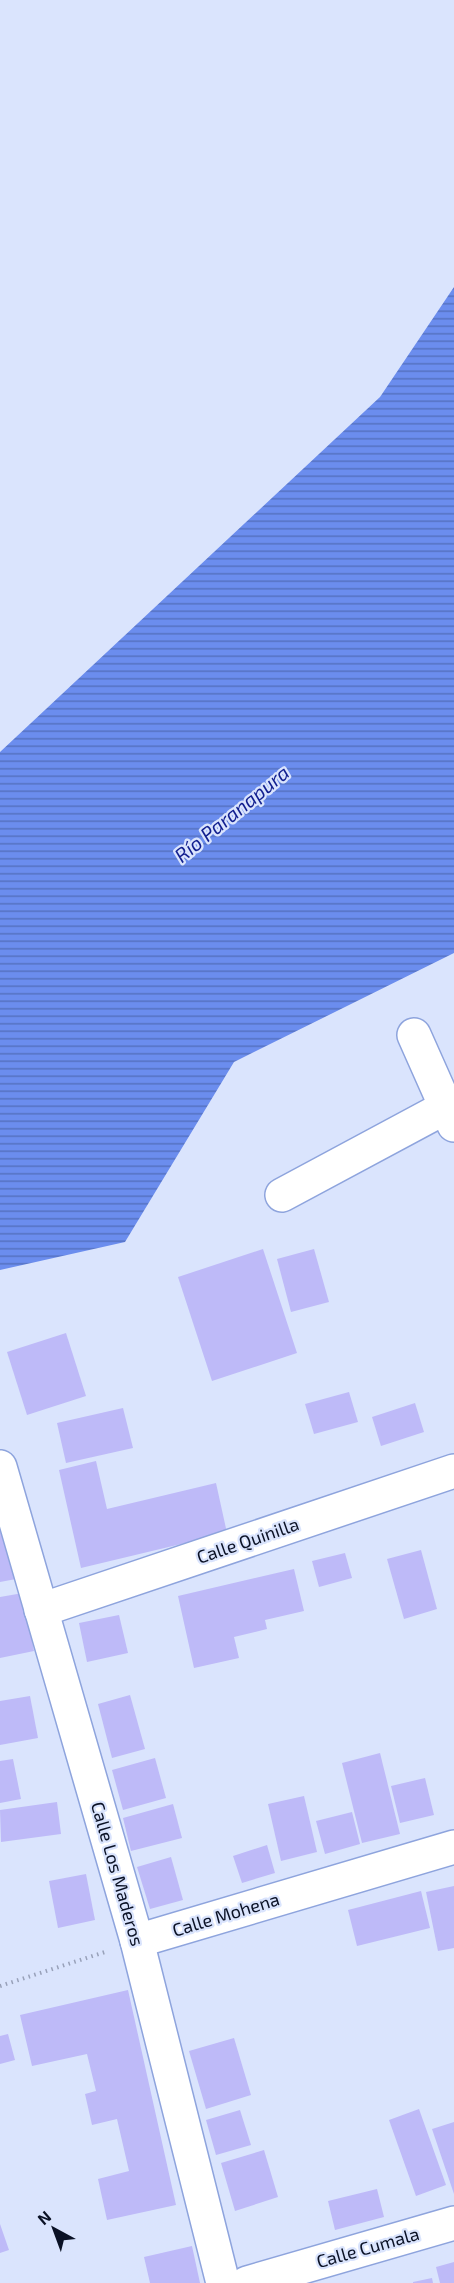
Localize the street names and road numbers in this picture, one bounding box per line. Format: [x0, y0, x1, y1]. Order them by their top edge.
street label: Calle Quinilla [194, 1512, 302, 1568]
street label: Calle Los Maderos [87, 1799, 149, 1948]
street label: Calle Mohena [169, 1887, 282, 1941]
street label: Calle Cumala [314, 2222, 422, 2272]

